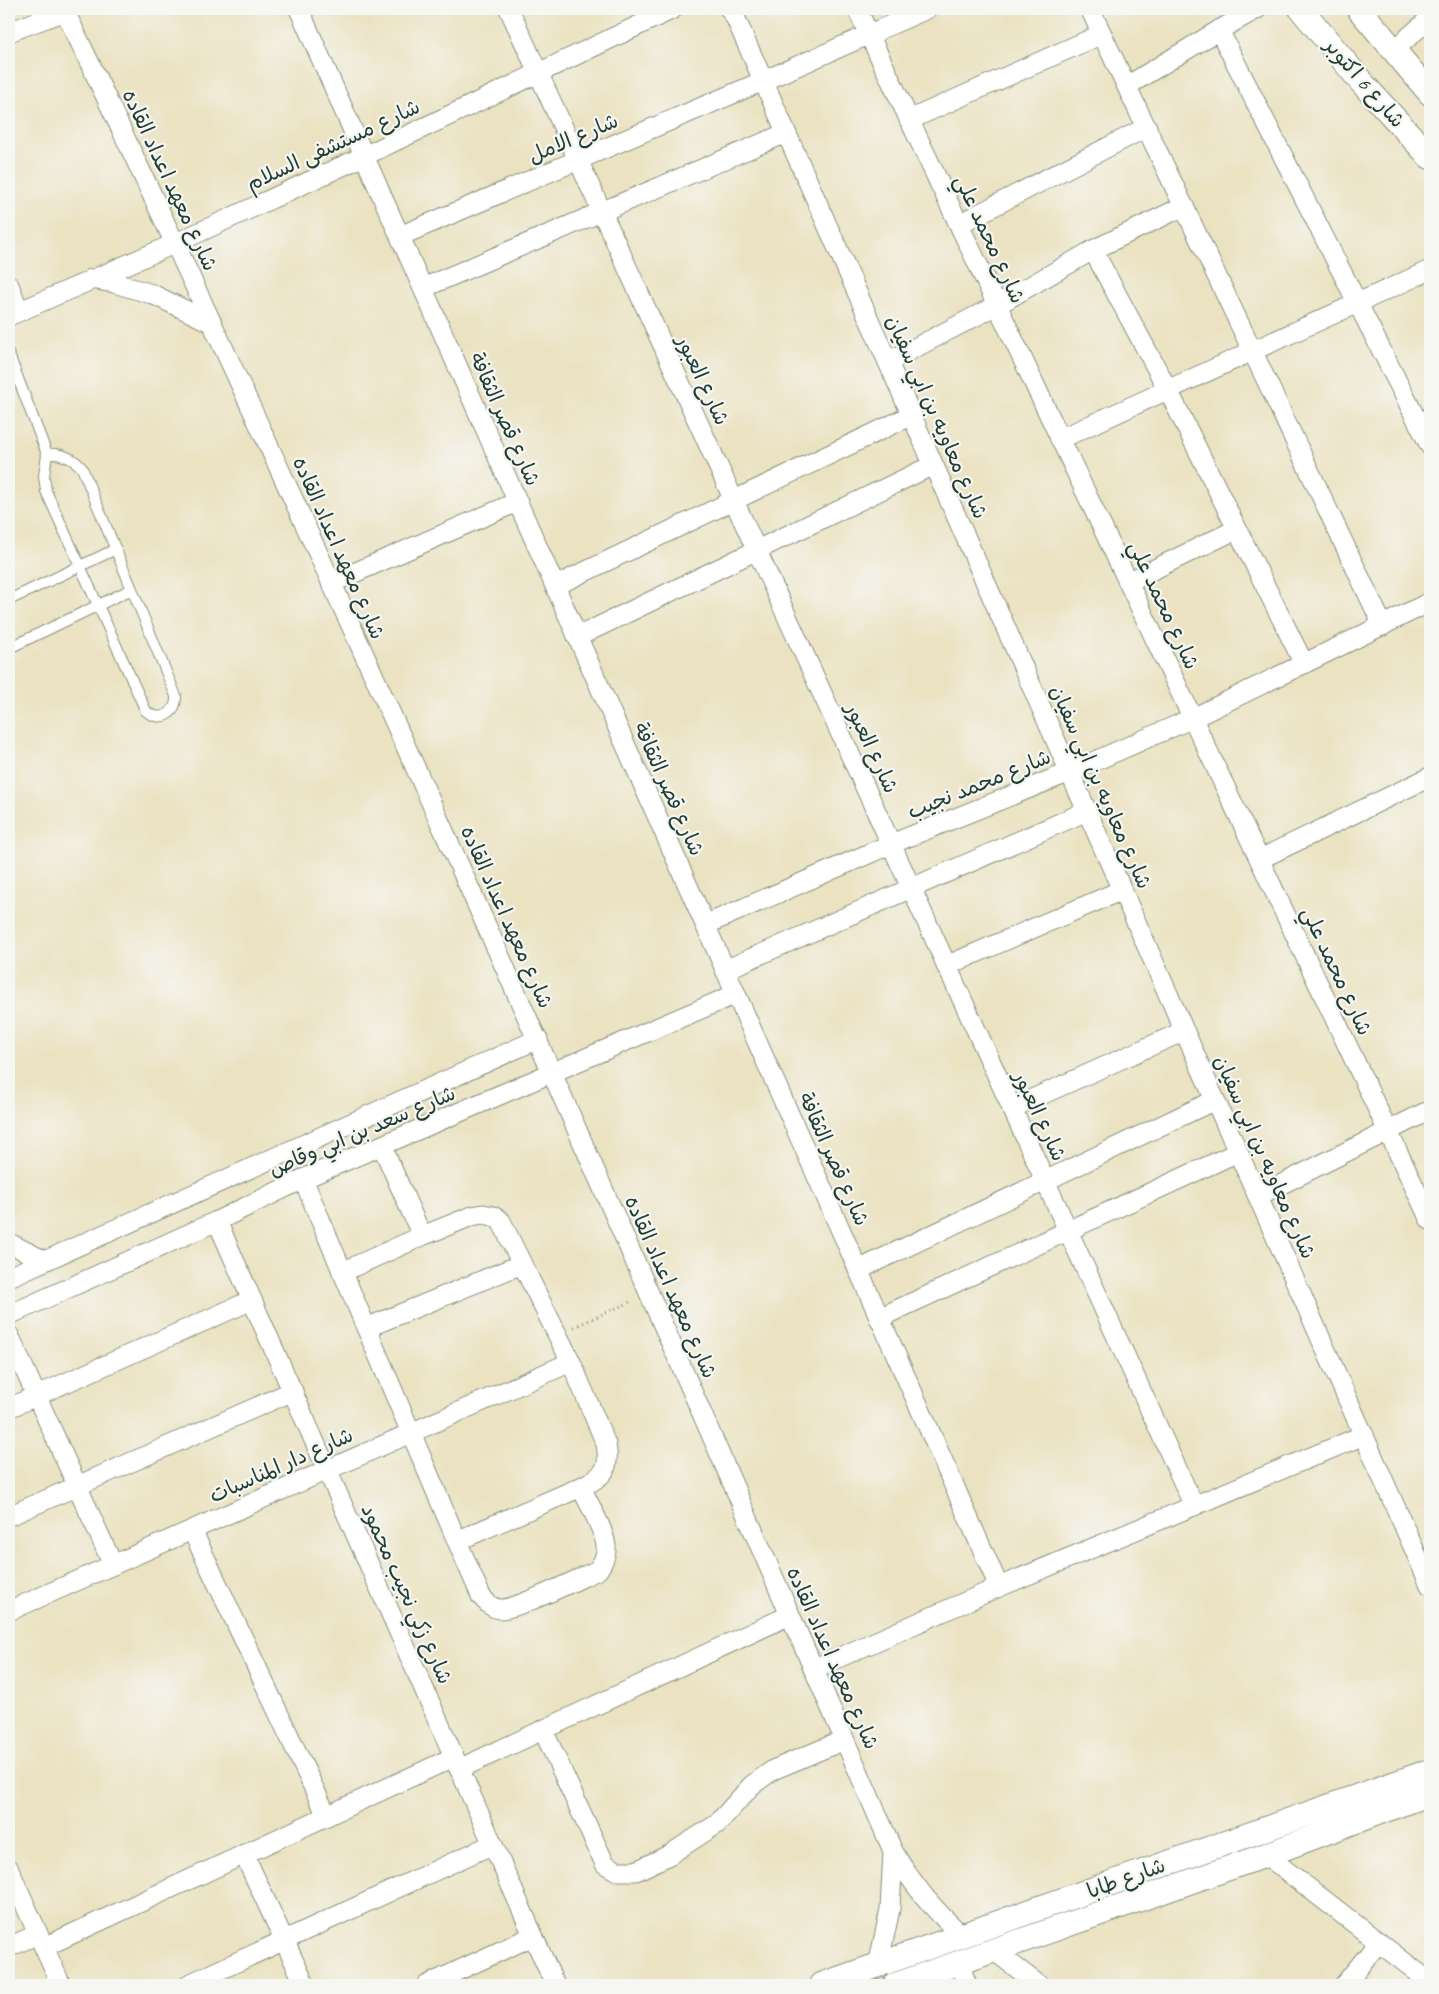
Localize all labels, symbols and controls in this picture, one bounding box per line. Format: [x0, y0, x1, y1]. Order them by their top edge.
street label: شارع 6 اكتوبر [1316, 32, 1411, 134]
street label: شارع معهد اعداد القاده [115, 85, 223, 276]
street label: شارع مستشفى السلام [242, 93, 425, 199]
street label: شارع الامل [524, 107, 623, 171]
street label: شارع محمد علي [943, 171, 1031, 310]
street label: شارع معاويه بن ابي سفيان [875, 311, 994, 525]
street label: شارع العبور [668, 329, 735, 430]
street label: شارع قصر الثقافة [462, 348, 546, 491]
street label: شارع معهد اعداد القاده [285, 453, 391, 644]
street label: شارع محمد علي [1117, 537, 1205, 676]
street label: شارع معاويه بن ابي سفيان [1039, 681, 1158, 895]
street label: شارع العبور [837, 697, 904, 798]
street label: شارع قصر الثقافة [626, 718, 710, 861]
street label: شارع محمد نجيب [903, 743, 1055, 826]
street label: شارع معهد اعداد القاده [453, 822, 559, 1013]
street label: شارع محمد علي [1290, 903, 1378, 1042]
street label: شارع معاويه بن ابي سفيان [1203, 1051, 1322, 1265]
street label: شارع العبور [1005, 1065, 1072, 1166]
street label: شارع سعد بن ابي وقاص [265, 1080, 462, 1188]
street label: شارع قصر الثقافة [791, 1088, 875, 1231]
street label: شارع معهد اعداد القاده [617, 1192, 723, 1383]
street label: شارع دار المناسبات [205, 1422, 358, 1510]
street label: شارع زكي نجيب محمود [350, 1500, 458, 1691]
street label: شارع معهد اعداد القاده [779, 1563, 885, 1754]
street label: شارع طابا [1083, 1852, 1169, 1906]

